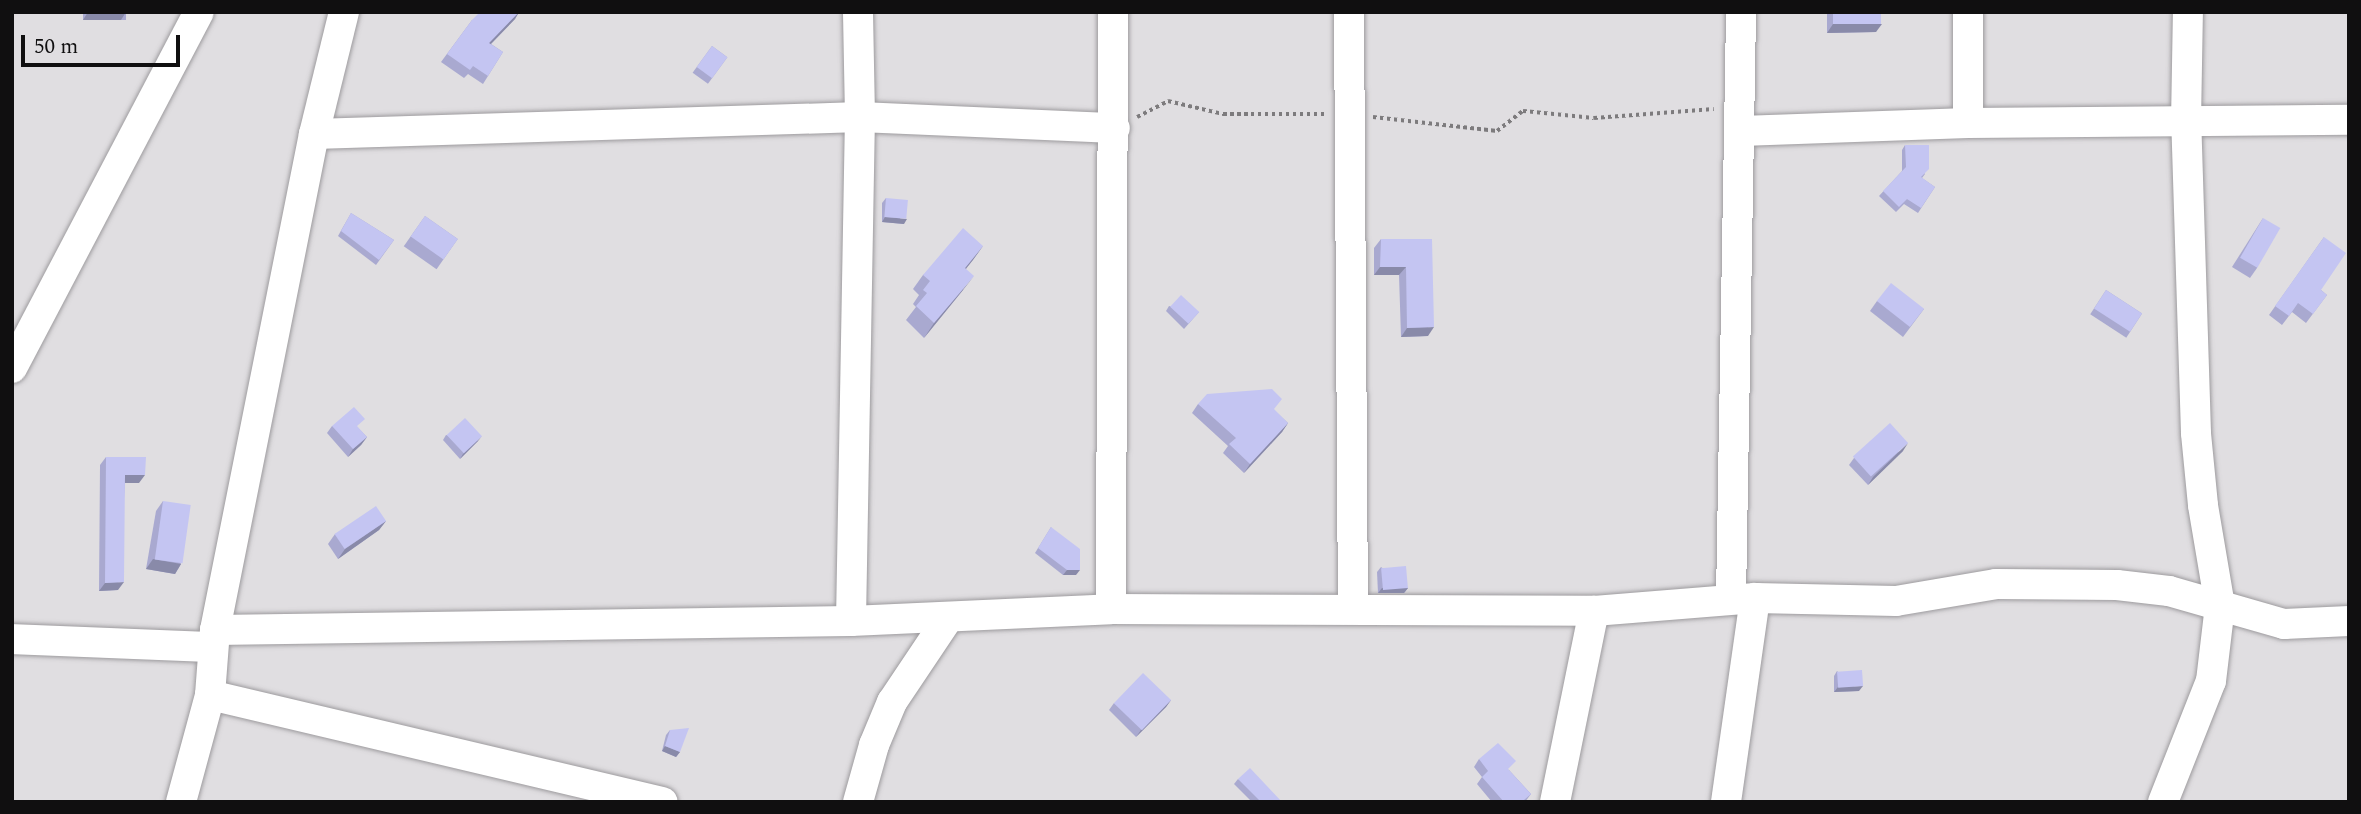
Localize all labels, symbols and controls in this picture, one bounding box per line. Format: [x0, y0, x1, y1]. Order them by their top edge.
scale bar [24, 21, 184, 65]
text: 50 m [34, 31, 78, 63]

